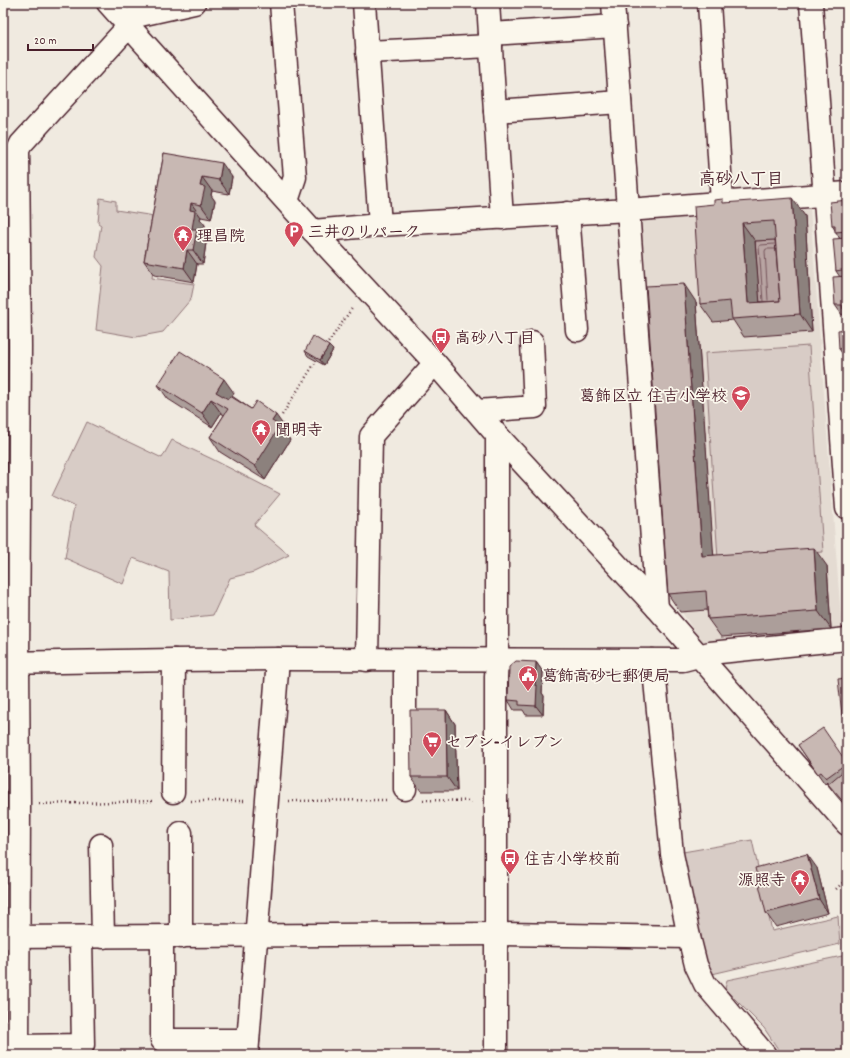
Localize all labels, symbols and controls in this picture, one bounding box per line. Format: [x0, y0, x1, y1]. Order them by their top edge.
scale bar [28, 26, 93, 52]
text: 20 m [34, 33, 57, 50]
district label: 高砂八丁目 [699, 169, 784, 193]
parking icon: 三井のリパーク [283, 220, 305, 248]
place label: 三井のリパーク [308, 222, 420, 245]
temple icon: 理昌院 [172, 224, 194, 252]
place label: 理昌院 [197, 226, 245, 249]
bus stop icon: 高砂八丁目 [430, 326, 452, 354]
place label: 高砂八丁目 [455, 328, 535, 351]
school or university icon: 葛飾区立 住吉小学校 [730, 384, 752, 412]
place label: 葛飾区立 住吉小学校 [579, 386, 727, 409]
temple icon: 聞明寺 [250, 418, 272, 446]
place label: 聞明寺 [275, 420, 323, 443]
public building icon: 葛飾高砂七郵便局 [517, 664, 539, 692]
place label: 葛飾高砂七郵便局 [542, 666, 670, 689]
supermarket icon: セブン-イレブン [421, 730, 443, 758]
place label: セブン-イレブン [446, 732, 563, 755]
bus stop icon: 住吉小学校前 [499, 847, 521, 875]
place label: 住吉小学校前 [524, 849, 620, 872]
temple icon: 源照寺 [789, 868, 811, 896]
place label: 源照寺 [738, 870, 786, 893]

